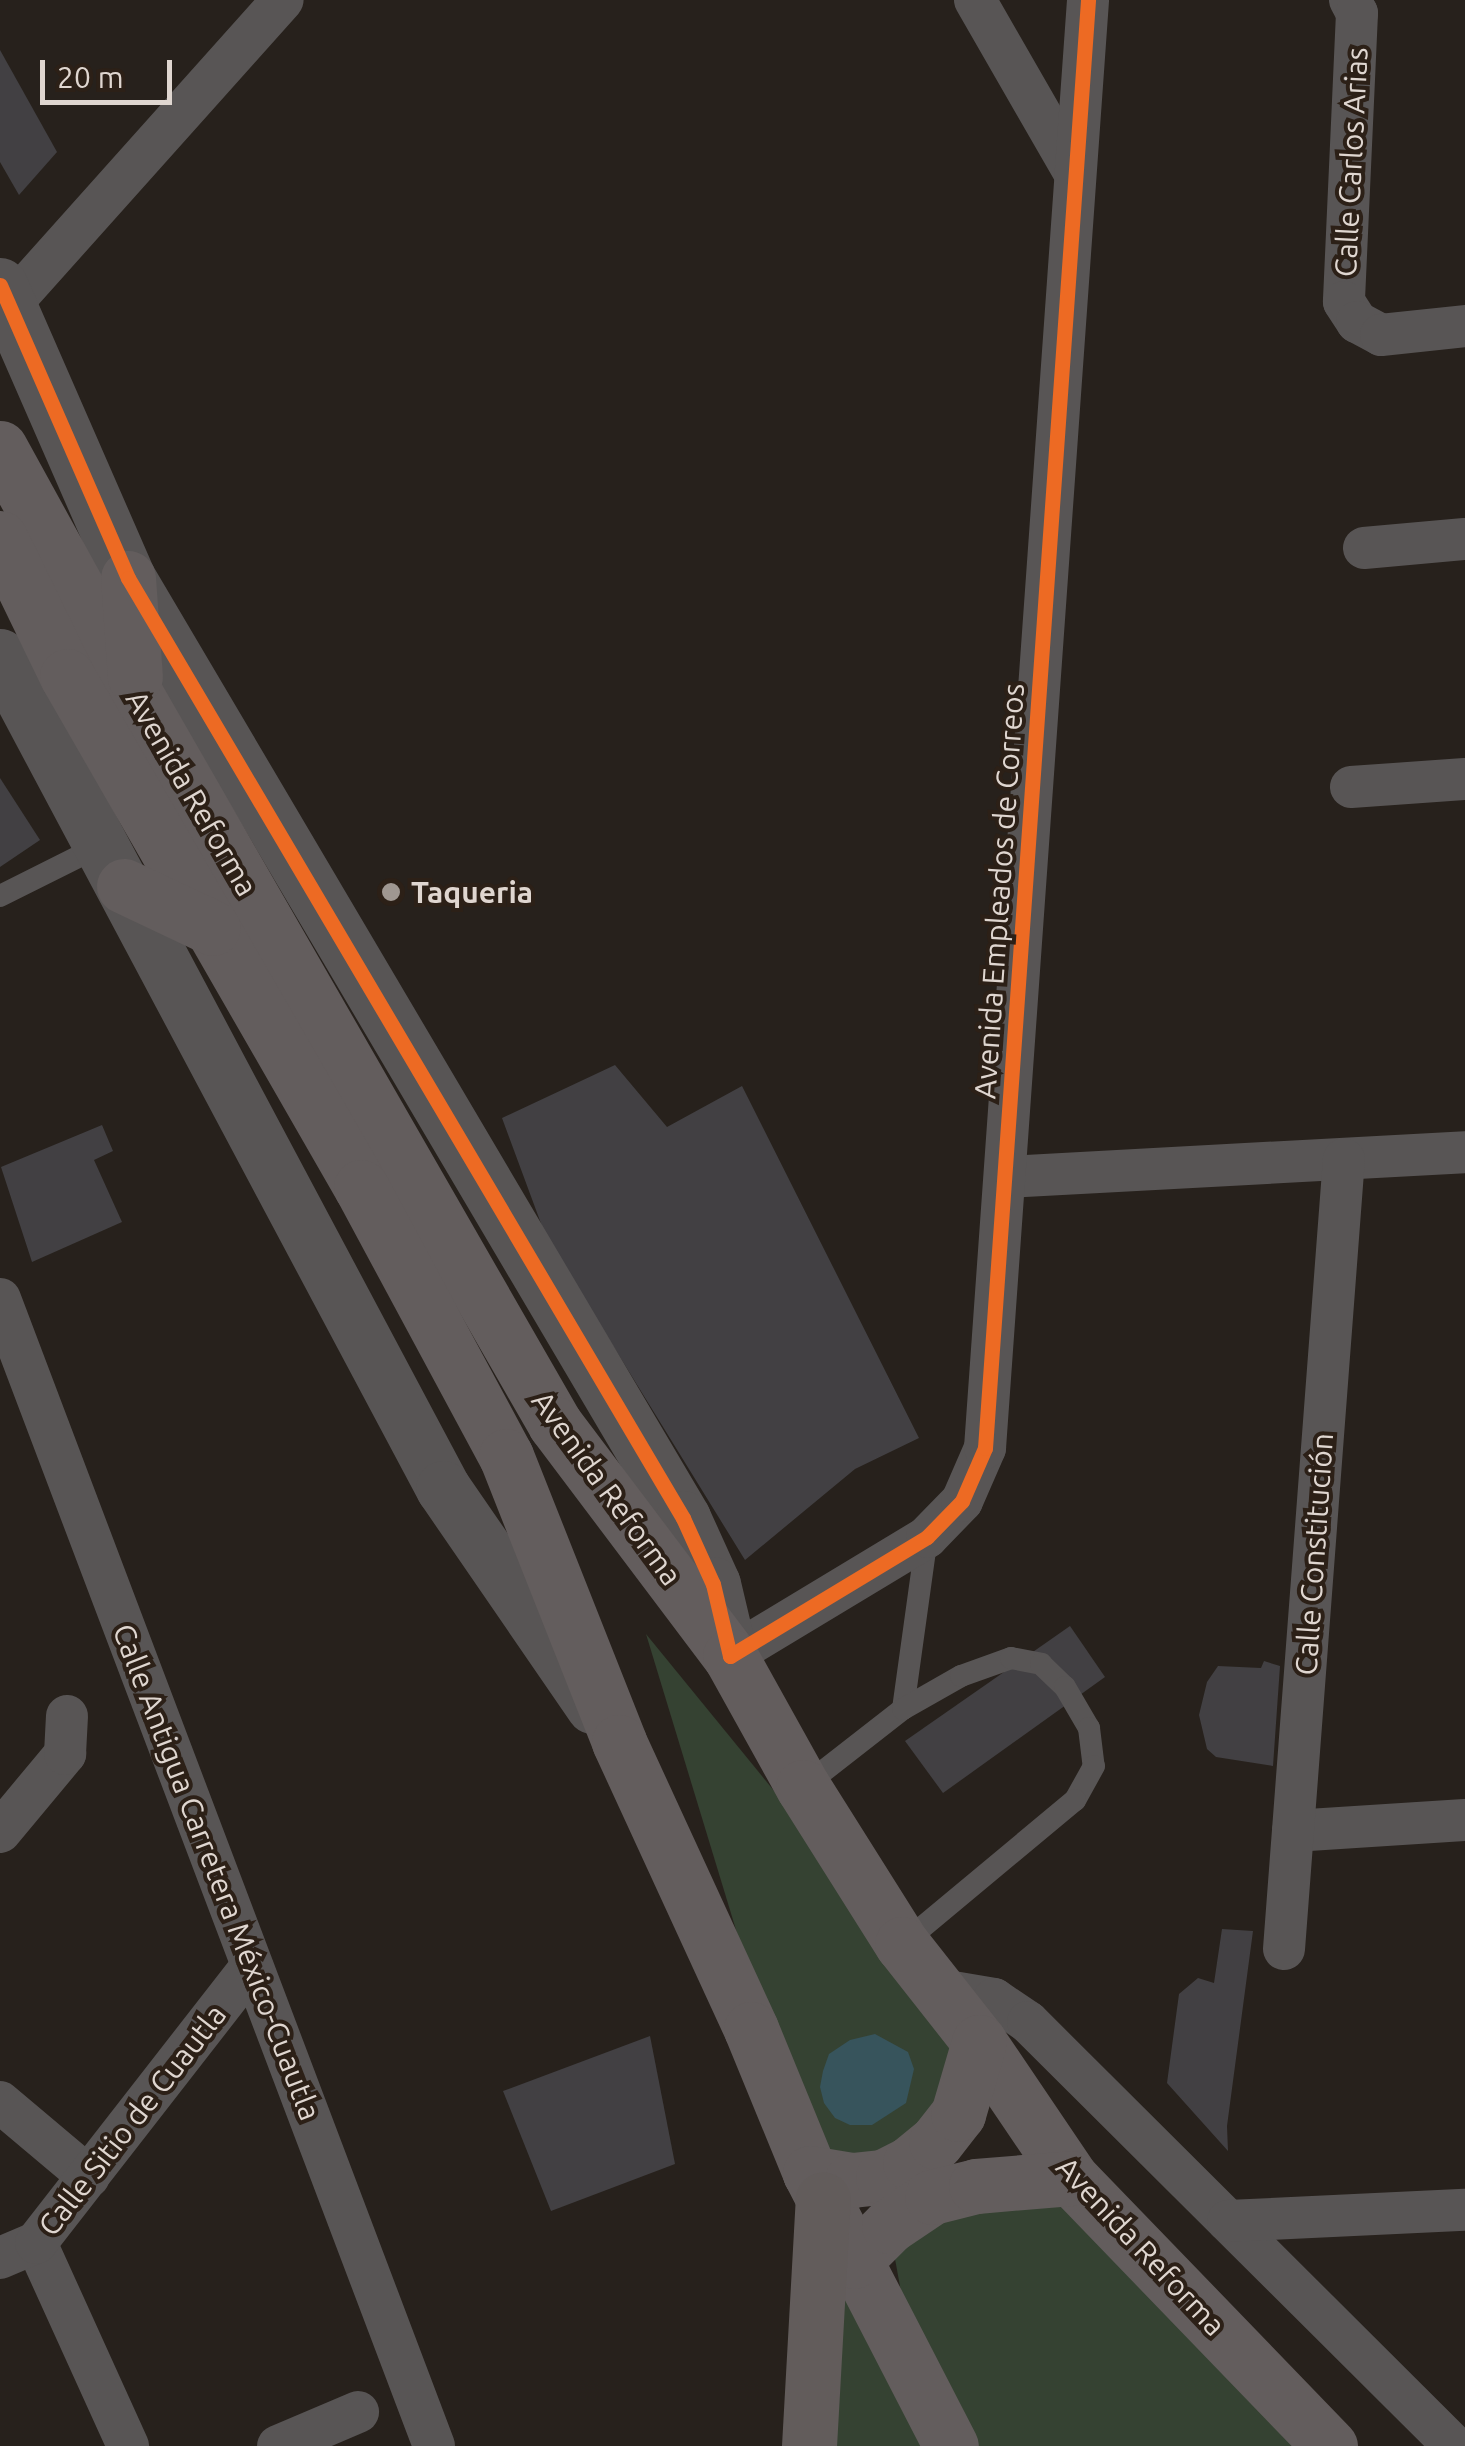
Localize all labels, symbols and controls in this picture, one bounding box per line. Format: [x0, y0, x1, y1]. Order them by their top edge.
scale bar [45, 40, 178, 102]
street label: Calle Carlos Arias [1327, 46, 1375, 278]
text: 20 m [57, 60, 124, 94]
street label: Avenida Empleados de Correos [967, 682, 1031, 1100]
street label: Avenida Reforma [119, 684, 265, 902]
place label: Taqueria [411, 874, 533, 910]
marker: Taqueria [380, 881, 402, 903]
street label: Avenida Reforma [524, 1384, 690, 1592]
street label: Calle Constitución [1288, 1432, 1340, 1676]
street label: Calle Antigua Carretera México-Cuautla [105, 1619, 329, 2125]
street label: Calle Sitio de Cuautla [31, 1997, 233, 2243]
street label: Avenida Reforma [1049, 2149, 1233, 2343]

